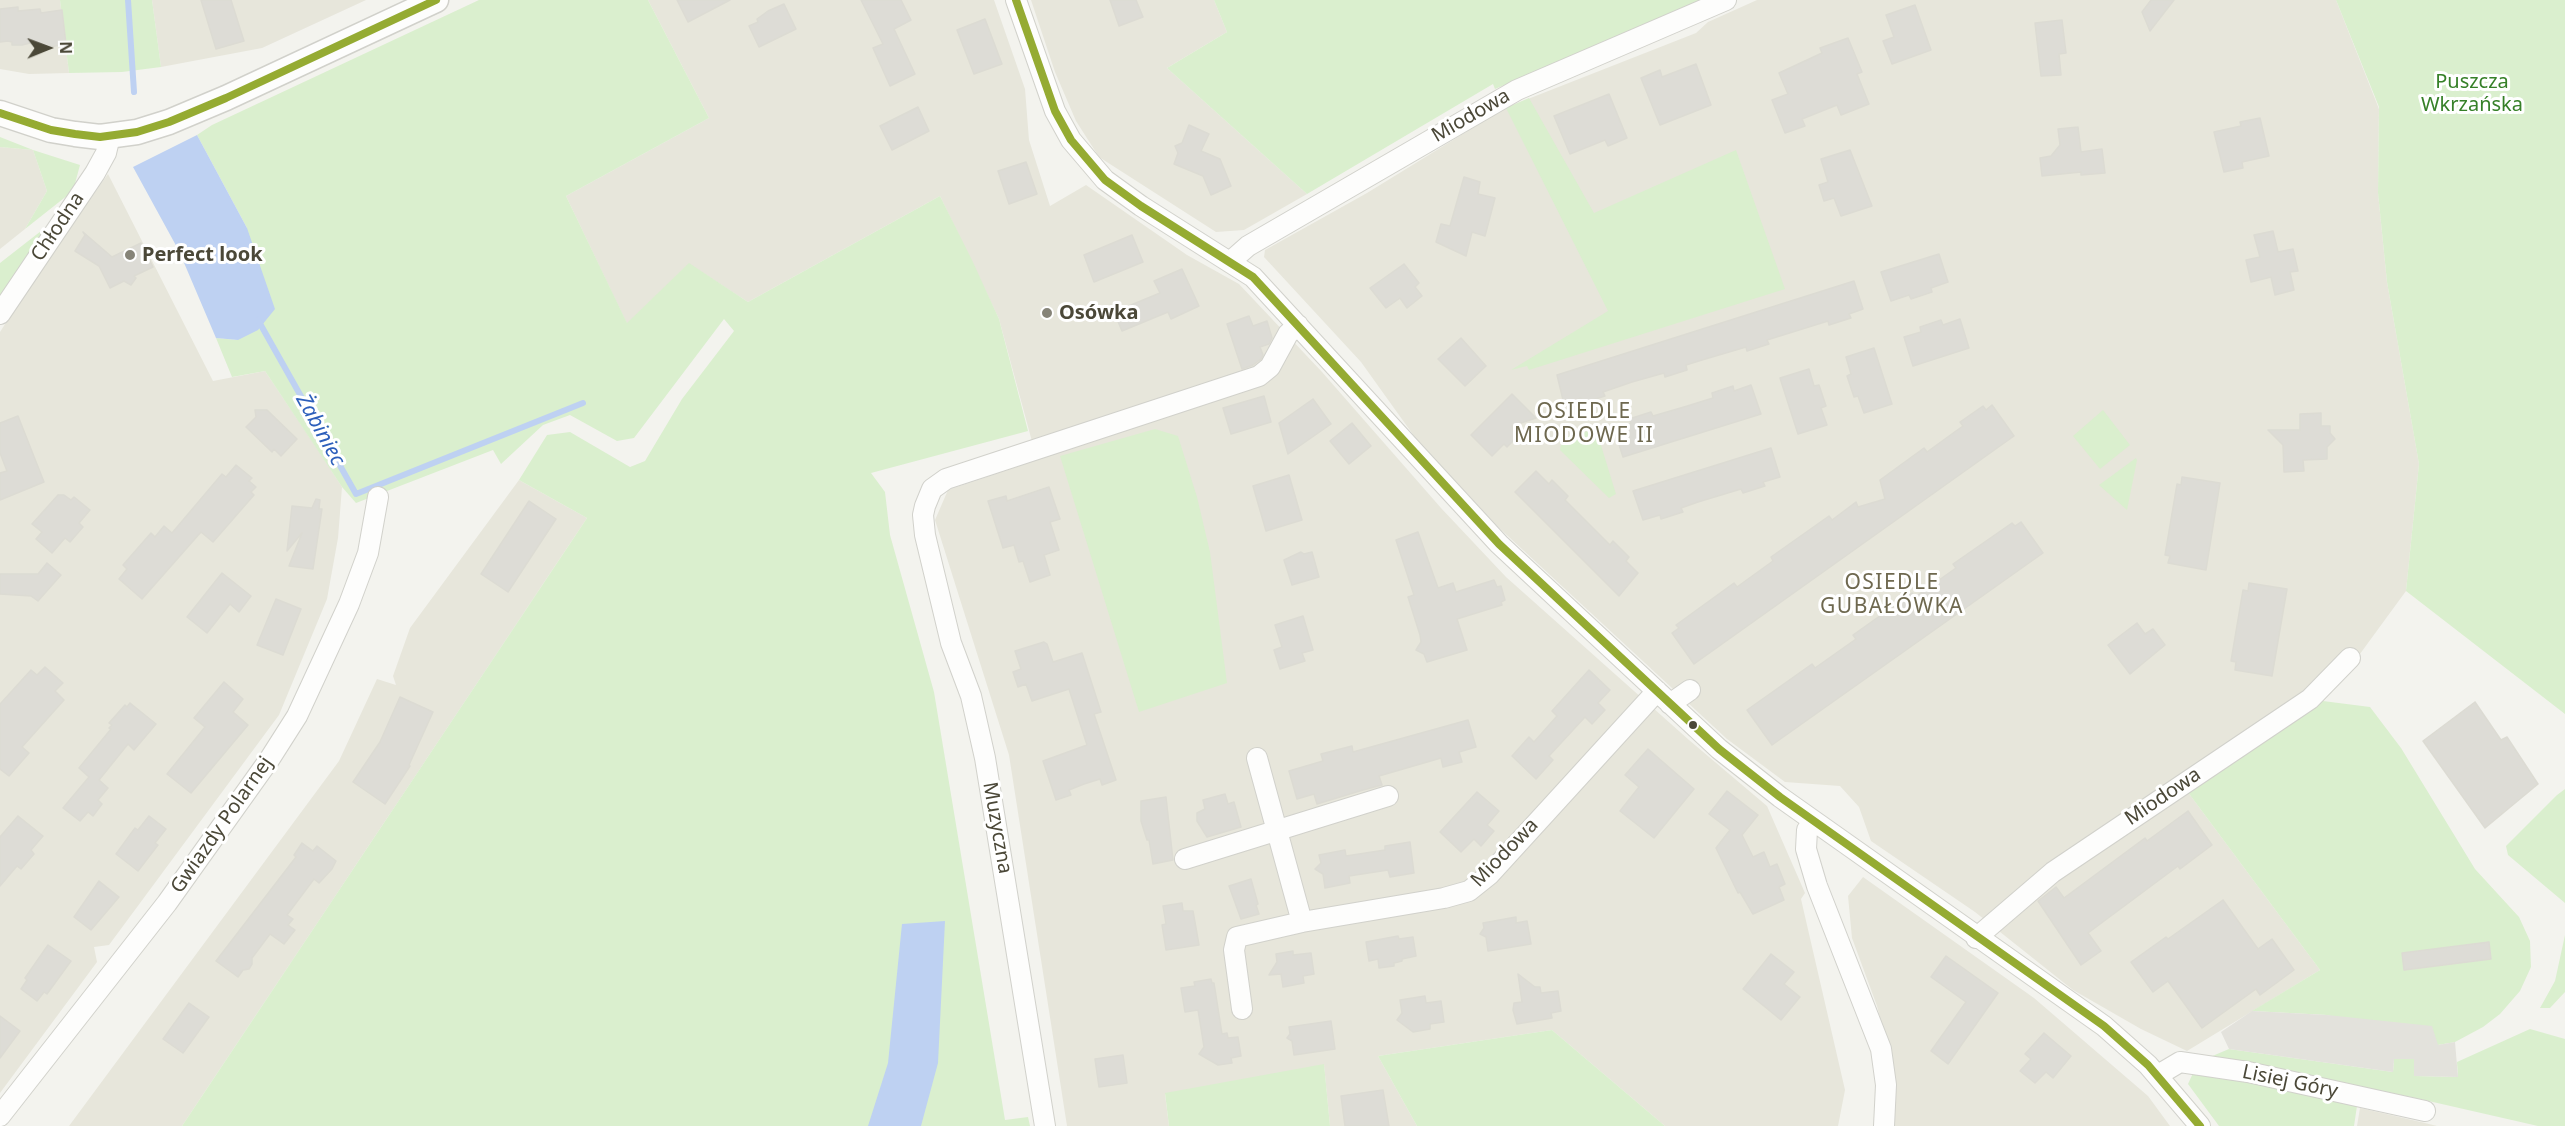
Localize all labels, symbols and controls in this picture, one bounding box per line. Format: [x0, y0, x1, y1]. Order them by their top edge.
north arrow [18, 18, 78, 78]
text: N [55, 41, 77, 54]
park label: Puszcza Wkrzańska [2421, 70, 2523, 117]
street label: Miodowa [1428, 84, 1514, 148]
street label: Chłodna [26, 188, 90, 266]
place label: Perfect look [142, 243, 263, 267]
marker: Perfect look [123, 248, 137, 262]
place label: Osówka [1059, 301, 1138, 325]
marker: Osówka [1040, 306, 1054, 320]
water label: Żabiniec [290, 390, 350, 470]
district label: OSIEDLE MIODOWE II [1514, 399, 1654, 449]
district label: OSIEDLE GUBAŁÓWKA [1820, 570, 1964, 620]
unlabelled marker [1687, 719, 1699, 731]
street label: Gwiazdy Polarnej [166, 752, 278, 898]
street label: Miodowa [2121, 763, 2205, 831]
street label: Muzyczna [977, 780, 1017, 876]
street label: Miodowa [1466, 814, 1544, 892]
street label: Lisiej Góry [2240, 1060, 2340, 1104]

